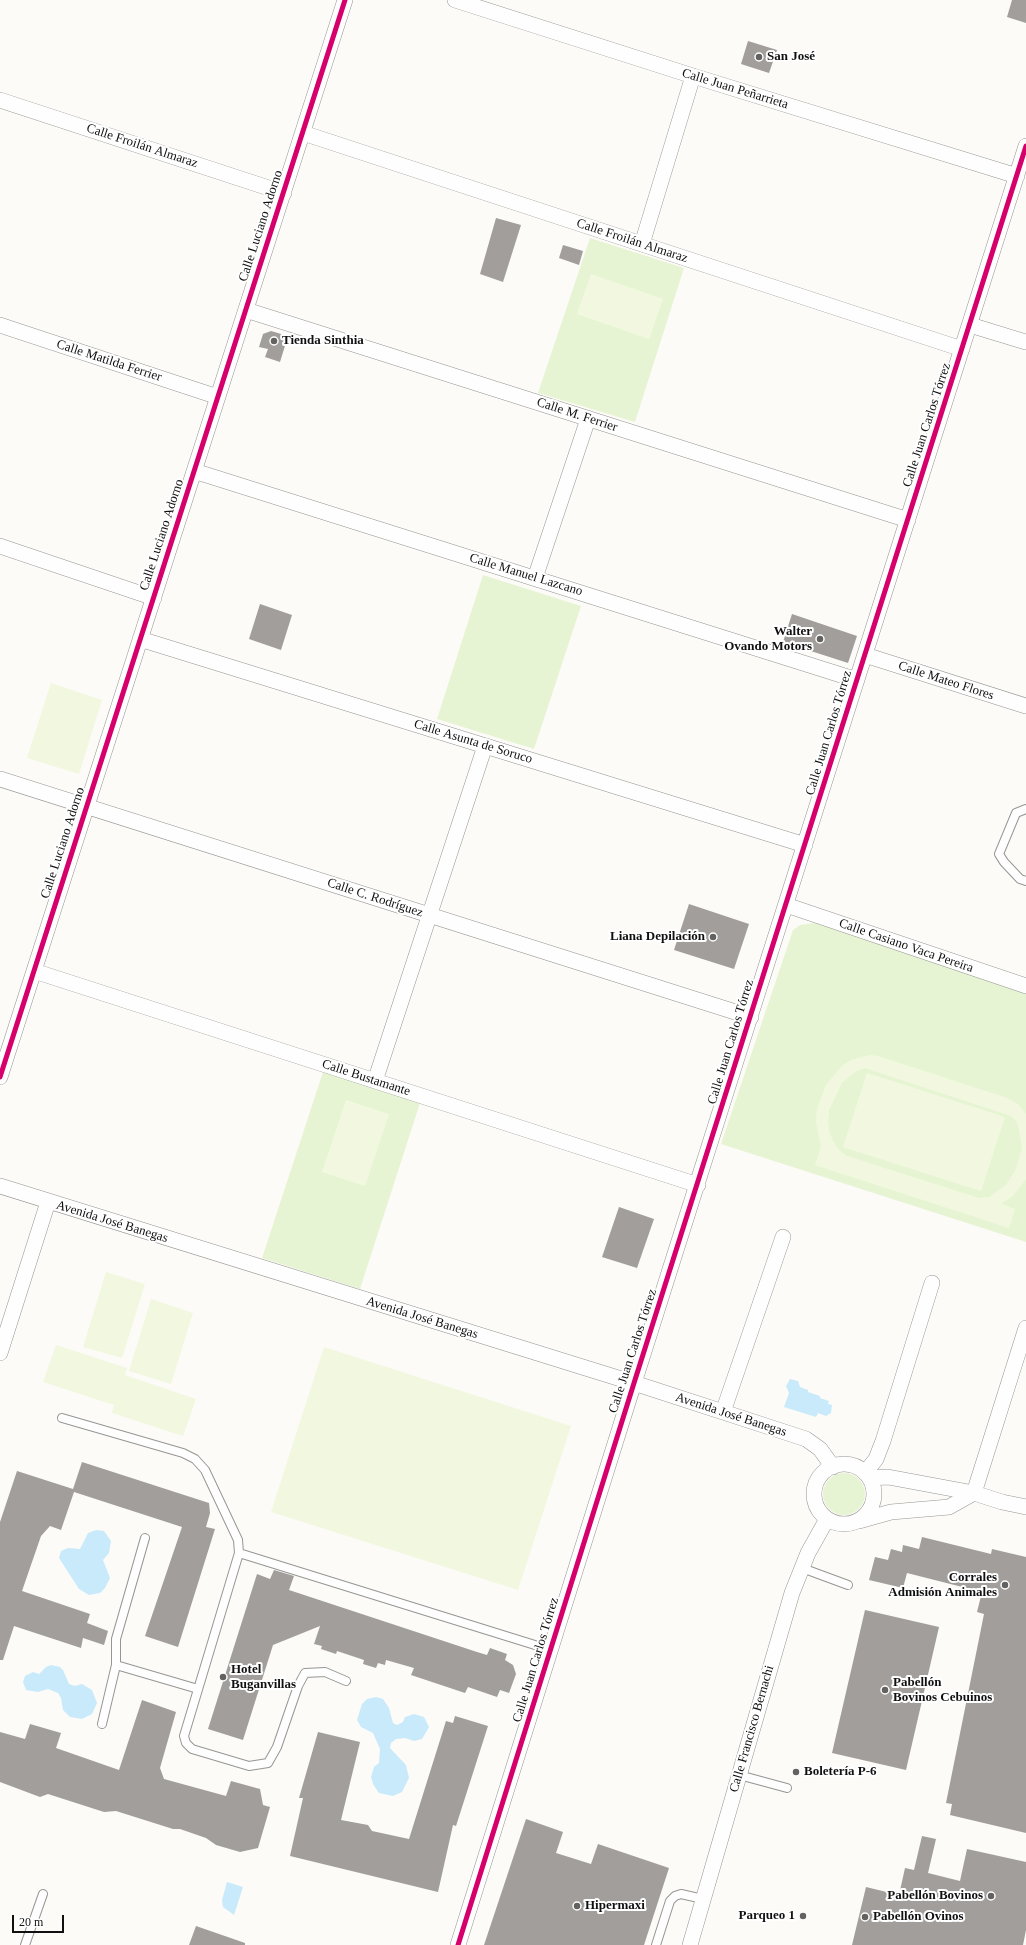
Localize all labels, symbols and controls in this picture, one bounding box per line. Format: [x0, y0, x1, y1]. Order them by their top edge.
place label: San José [767, 49, 815, 65]
marker: San José [754, 52, 764, 62]
street label: Calle Juan Peñarrieta [680, 65, 790, 113]
street label: Calle Froilán Almaraz [84, 121, 200, 171]
street label: Calle Luciano Adorno [236, 168, 286, 284]
street label: Calle Froilán Almaraz [574, 216, 690, 266]
place label: Tienda Sinthia [282, 333, 364, 349]
marker: Tienda Sinthia [269, 336, 279, 346]
street label: Calle Matilda Ferrier [54, 337, 164, 385]
street label: Calle Juan Carlos Tórrez [900, 361, 954, 489]
street label: Calle M. Ferrier [535, 395, 619, 435]
street label: Calle Luciano Adorno [137, 477, 187, 593]
street label: Calle Manuel Lazcano [467, 550, 585, 600]
place label: Walter Ovando Motors [724, 624, 812, 655]
marker: Walter Ovando Motors [815, 634, 825, 644]
street label: Calle Mateo Flores [896, 658, 996, 704]
street label: Calle Juan Carlos Tórrez [803, 669, 855, 797]
street label: Calle Asunta de Soruco [412, 717, 534, 767]
street label: Calle Luciano Adorno [38, 785, 88, 901]
street label: Calle C. Rodríguez [325, 875, 425, 921]
street label: Calle Casiano Vaca Pereira [837, 916, 975, 976]
place label: Liana Depilación [610, 929, 705, 945]
marker: Liana Depilación [708, 932, 718, 942]
street label: Calle Juan Carlos Tórrez [705, 978, 757, 1106]
street label: Calle Bustamante [320, 1056, 412, 1100]
street label: Avenida José Banegas [54, 1198, 170, 1246]
street label: Calle Juan Carlos Tórrez [606, 1287, 660, 1415]
street label: Avenida José Banegas [364, 1294, 480, 1342]
street label: Avenida José Banegas [673, 1390, 789, 1440]
place label: Corrales Admisión Animales [888, 1570, 997, 1601]
marker: Corrales Admisión Animales [1000, 1580, 1010, 1590]
street label: Calle Juan Carlos Tórrez [510, 1596, 562, 1724]
place label: Hotel Buganvillas [231, 1662, 296, 1693]
street label: Calle Francisco Bernachi [726, 1664, 778, 1794]
marker: Hotel Buganvillas [218, 1672, 228, 1682]
place label: Pabellón Bovinos Cebuinos [893, 1675, 992, 1706]
marker: Pabellón Bovinos Cebuinos [880, 1685, 890, 1695]
place label: Boletería P-6 [804, 1764, 877, 1780]
marker: Boletería P-6 [791, 1767, 801, 1777]
place label: Pabellón Bovinos [887, 1888, 983, 1904]
marker: Pabellón Bovinos [986, 1891, 996, 1901]
place label: Hipermaxi [585, 1898, 645, 1914]
marker: Hipermaxi [572, 1901, 582, 1911]
scale bar [14, 1907, 66, 1933]
place label: Parqueo 1 [739, 1908, 795, 1924]
place label: Pabellón Ovinos [873, 1909, 964, 1925]
marker: Parqueo 1 [798, 1911, 808, 1921]
marker: Pabellón Ovinos [860, 1912, 870, 1922]
text: 20 m [19, 1915, 43, 1929]

